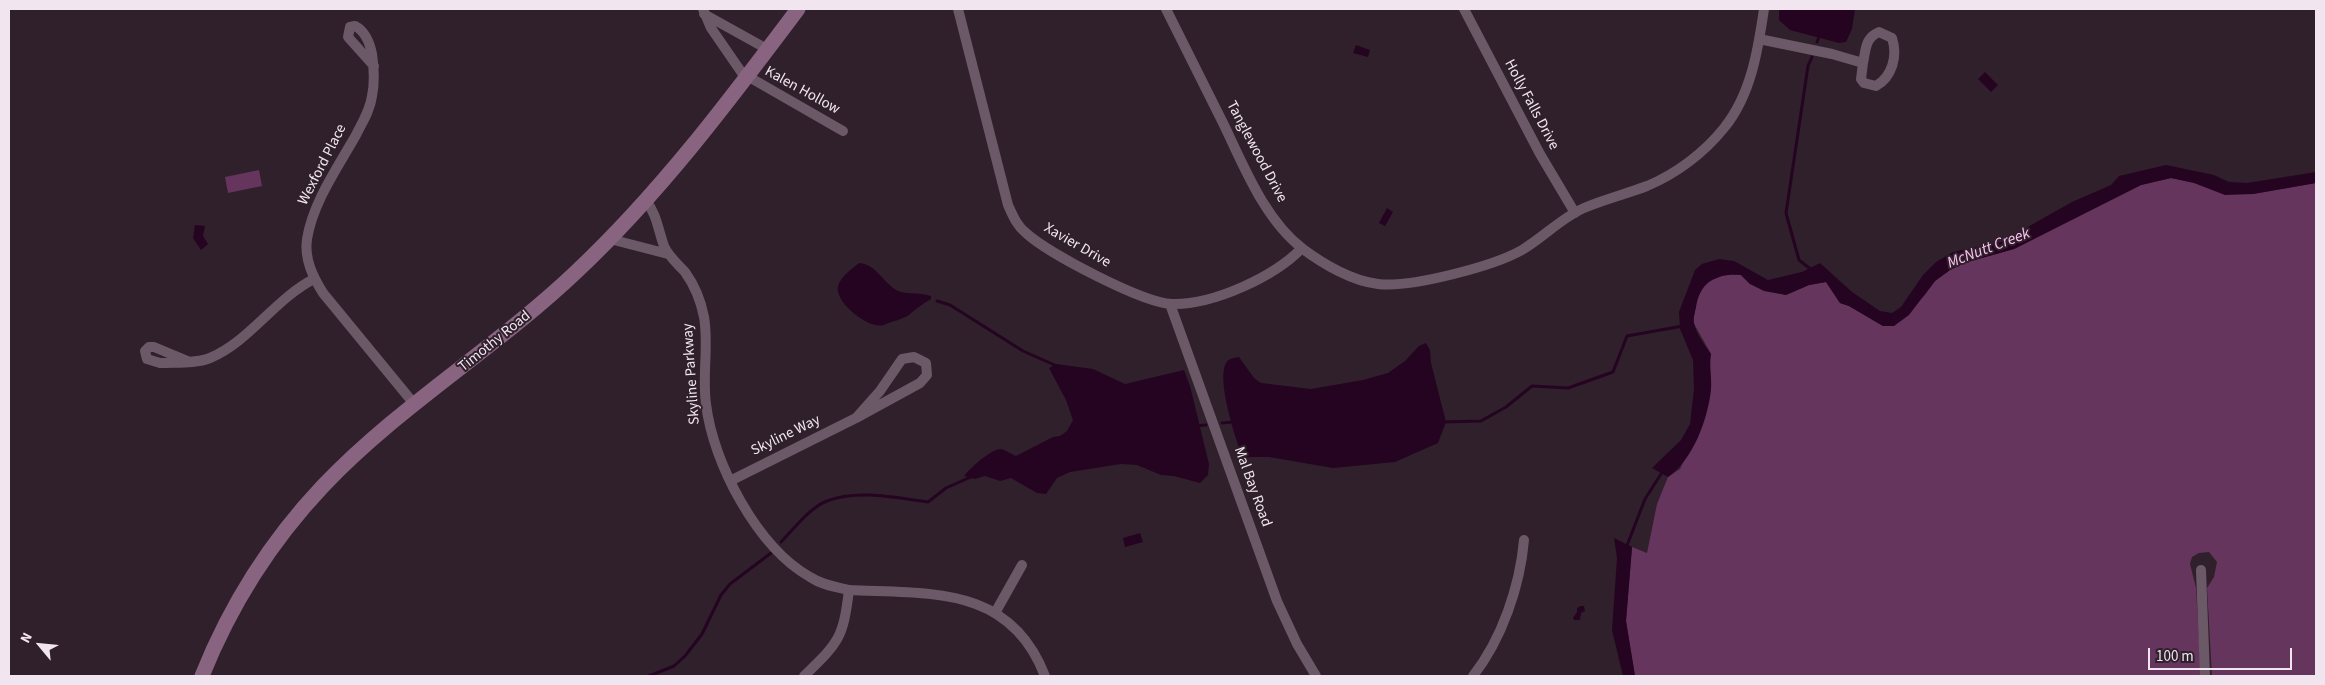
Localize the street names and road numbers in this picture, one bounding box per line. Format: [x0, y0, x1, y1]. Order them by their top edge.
street label: Holly Falls Drive [1500, 57, 1562, 153]
street label: Kalen Hollow [761, 63, 843, 119]
street label: Tanglewood Drive [1222, 98, 1290, 206]
street label: Wexford Place [295, 122, 351, 208]
street label: Xavier Drive [1040, 220, 1114, 272]
street label: Timothy Road [455, 307, 535, 377]
street label: Skyline Parkway [679, 323, 705, 425]
street label: Skyline Way [748, 412, 824, 460]
street label: Mal Bay Road [1229, 445, 1275, 529]

